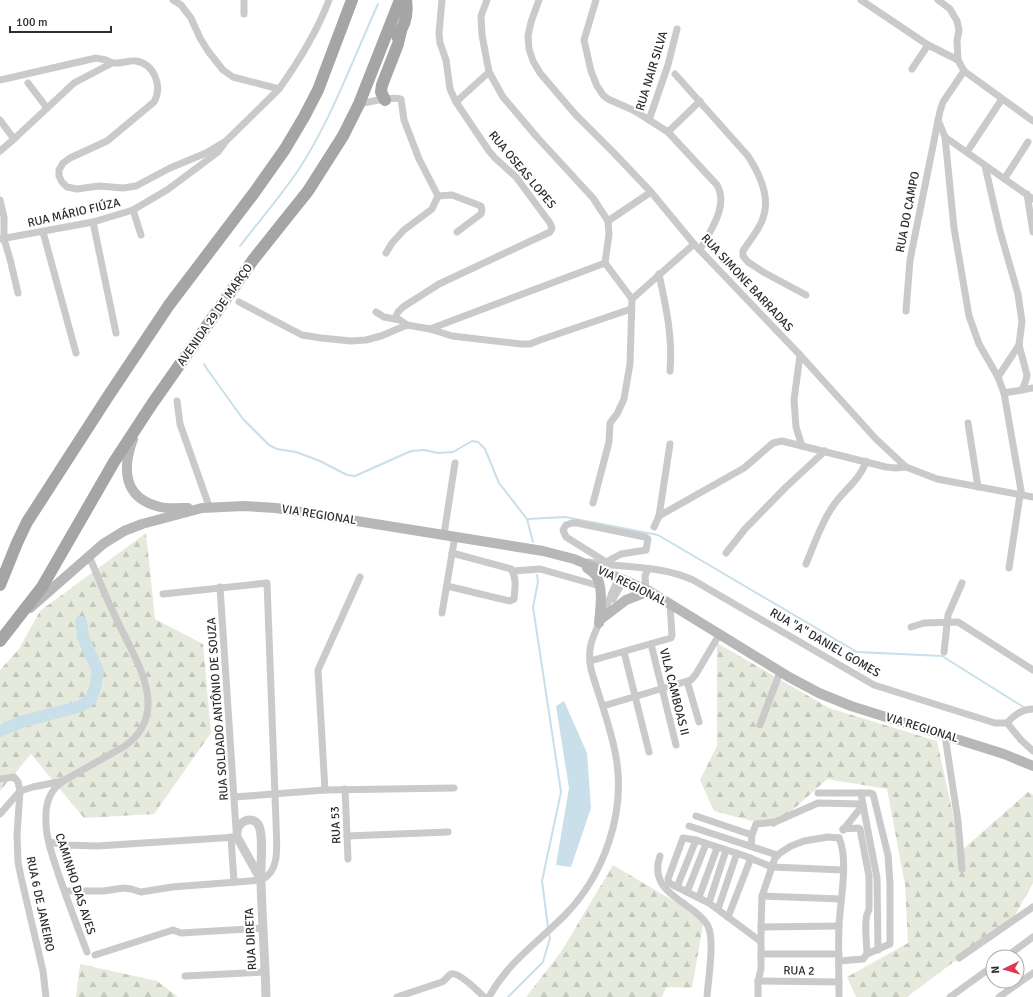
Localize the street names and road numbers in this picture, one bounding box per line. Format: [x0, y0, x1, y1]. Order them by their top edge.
street label: RUA NAIR SILVA [633, 29, 671, 113]
street label: RUA OSEAS LOPES [485, 128, 559, 212]
street label: RUA DO CAMPO [893, 170, 923, 254]
street label: RUA MÁRIO FIÚZA [26, 195, 123, 231]
street label: RUA SIMONE BARRADAS [698, 231, 796, 335]
street label: AVENIDA 29 DE MARÇO [174, 261, 256, 369]
street label: VIA REGIONAL [281, 502, 357, 528]
street label: VIA REGIONAL [595, 563, 669, 609]
street label: RUA "A" DANIEL GOMES [767, 605, 883, 681]
street label: RUA SOLDADO ANTÔNIO DE SOUZA [204, 616, 232, 801]
street label: VILA CAMBOAS II [656, 647, 692, 737]
street label: VIA REGIONAL [884, 710, 960, 746]
street label: RUA 53 [328, 806, 344, 844]
street label: CAMINHO DAS AVES [52, 831, 99, 937]
street label: RUA 6 DE JANEIRO [23, 855, 57, 953]
street label: RUA DIRETA [242, 907, 260, 971]
street label: RUA 2 [783, 963, 815, 979]

